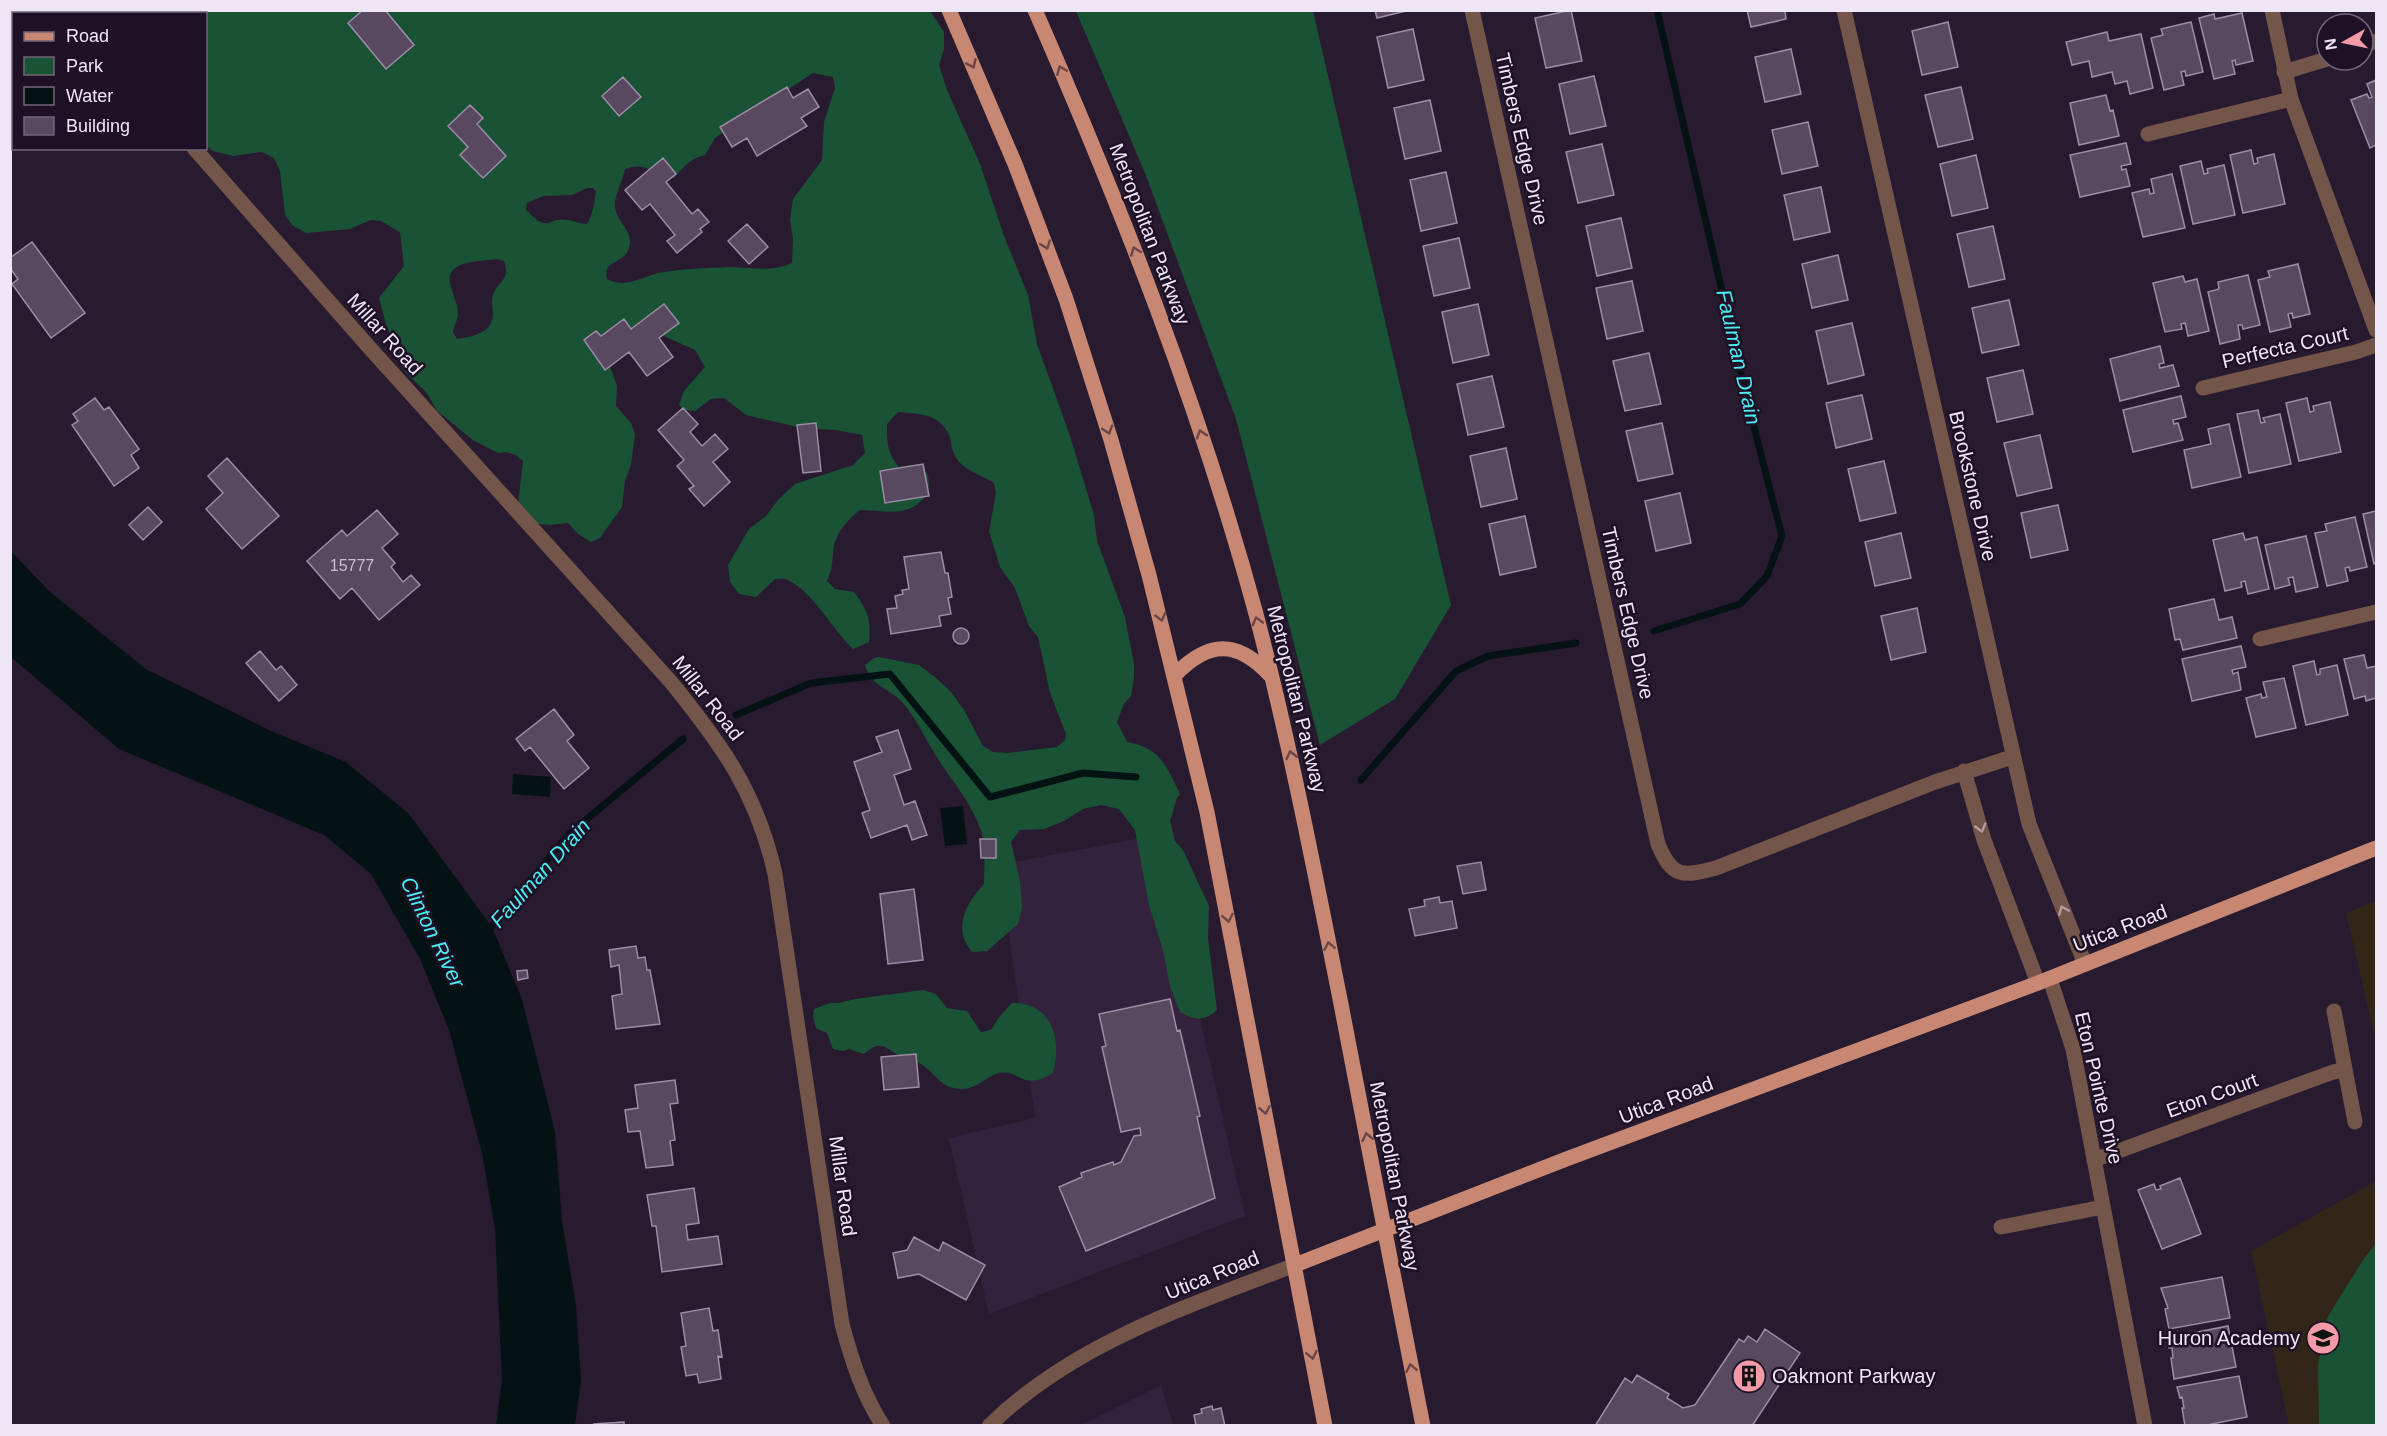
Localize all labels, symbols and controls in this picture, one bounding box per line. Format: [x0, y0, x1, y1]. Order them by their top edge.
legend [12, 12, 207, 150]
north arrow [2315, 12, 2375, 72]
text: Road [66, 26, 109, 46]
text: N [2321, 37, 2340, 51]
street label: Timbers Edge Drive [1491, 51, 1553, 227]
text: Park [66, 56, 104, 76]
one-way arrow [965, 58, 977, 69]
one-way arrow [1056, 66, 1068, 77]
text: Water [66, 86, 113, 106]
text: Building [66, 116, 130, 136]
street label: Metropolitan Parkway [1105, 140, 1195, 328]
one-way arrow [1038, 239, 1051, 250]
one-way arrow [1130, 246, 1142, 257]
water label: Faulman Drain [1712, 287, 1766, 427]
street label: Millar Road [343, 289, 427, 379]
street label: Perfecta Court [2220, 322, 2351, 372]
street label: Brookstone Drive [1945, 409, 2001, 563]
one-way arrow [1100, 424, 1113, 434]
one-way arrow [1196, 429, 1209, 440]
street label: Timbers Edge Drive [1597, 525, 1659, 701]
house number: 15777 [330, 557, 374, 574]
street label: Metropolitan Parkway [1263, 603, 1331, 795]
one-way arrow [1153, 612, 1166, 622]
one-way arrow [1252, 616, 1265, 626]
street label: Millar Road [668, 651, 748, 745]
one-way arrow [1285, 750, 1298, 760]
water label: Faulman Drain [485, 814, 595, 932]
one-way arrow [1974, 822, 1986, 832]
water label: Clinton River [396, 873, 470, 992]
street label: Utica Road [2070, 900, 2170, 956]
one-way arrow [2058, 905, 2070, 916]
one-way arrow [1221, 913, 1234, 923]
one-way arrow [1323, 941, 1336, 951]
street label: Eton Pointe Drive [2071, 1010, 2127, 1166]
street label: Eton Court [2163, 1068, 2261, 1122]
street label: Utica Road [1616, 1072, 1716, 1128]
street label: Metropolitan Parkway [1366, 1080, 1424, 1272]
one-way arrow [1258, 1105, 1271, 1115]
one-way arrow [1361, 1132, 1374, 1142]
street label: Millar Road [825, 1134, 861, 1238]
street label: Utica Road [1162, 1246, 1262, 1304]
school or university icon: Huron Academy [2305, 1320, 2341, 1356]
place label: Huron Academy [2158, 1327, 2300, 1349]
one-way arrow [1305, 1350, 1318, 1360]
building icon: Oakmont Parkway [1731, 1358, 1767, 1394]
one-way arrow [1405, 1363, 1418, 1373]
place label: Oakmont Parkway [1772, 1365, 1935, 1387]

